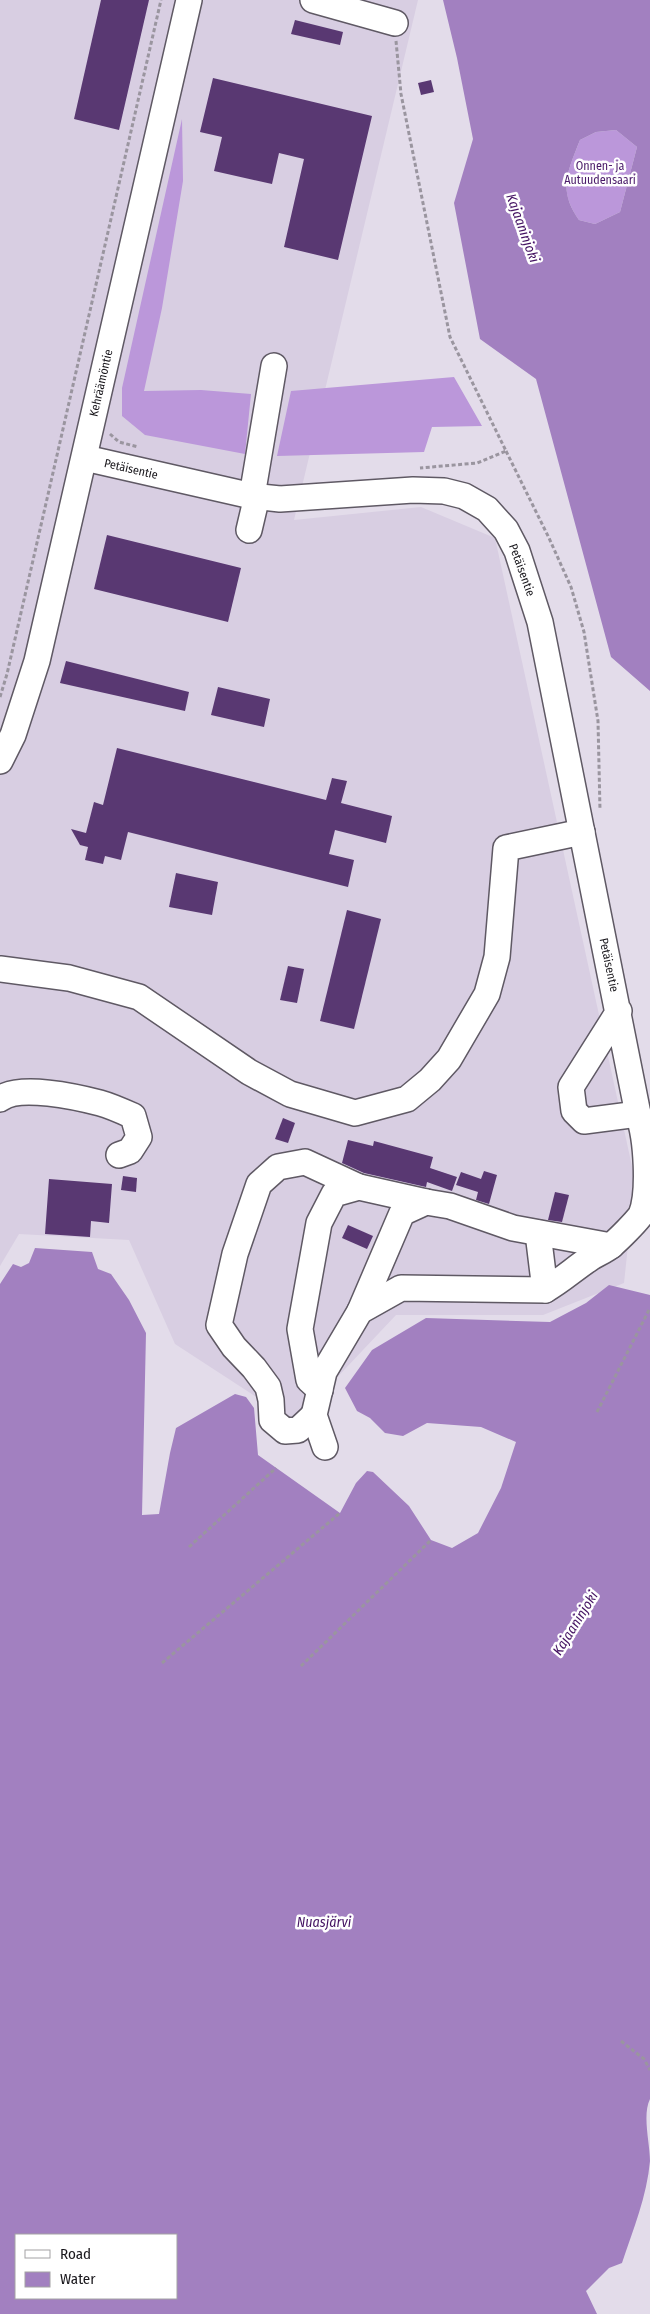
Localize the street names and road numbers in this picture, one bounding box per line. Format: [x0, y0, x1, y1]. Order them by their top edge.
street label: Kehräämöntie [86, 348, 116, 418]
street label: Petäisentie [103, 456, 159, 482]
street label: Petäisentie [506, 542, 538, 598]
street label: Petäisentie [596, 937, 622, 993]

